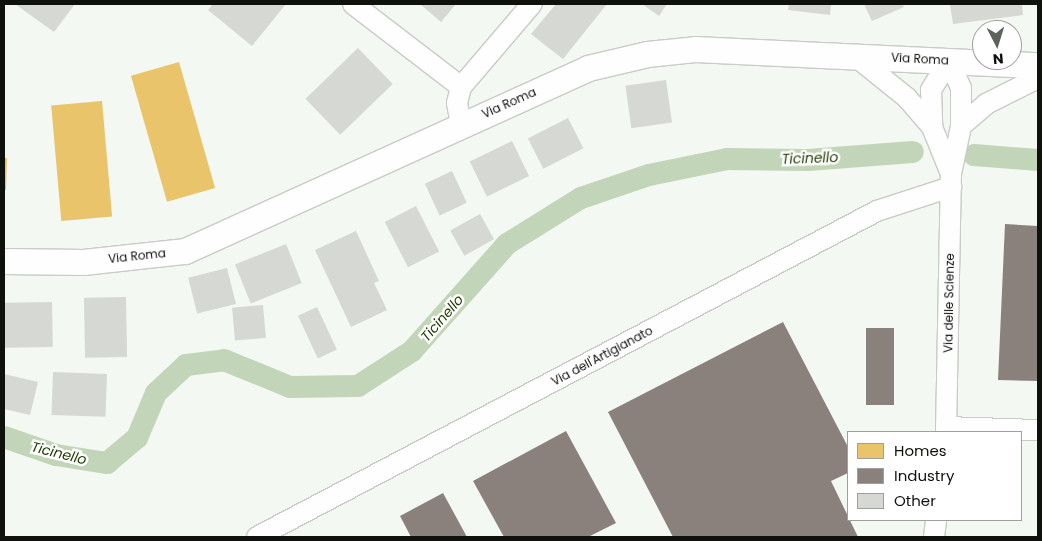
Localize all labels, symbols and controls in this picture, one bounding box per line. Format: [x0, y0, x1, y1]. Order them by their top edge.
north arrow [972, 20, 1022, 70]
text: N [992, 49, 1004, 69]
street label: Via Roma [891, 50, 949, 68]
street label: Via Roma [480, 85, 538, 121]
water label: Ticinello [782, 149, 838, 167]
street label: Via Roma [107, 246, 167, 266]
street label: Via delle Scienze [941, 253, 957, 353]
water label: Ticinello [417, 291, 467, 345]
street label: Via dell'Artigianato [549, 323, 655, 389]
legend [847, 431, 1022, 521]
water label: Ticinello [30, 438, 88, 468]
text: Homes [894, 440, 947, 461]
text: Industry [894, 465, 954, 486]
text: Other [894, 490, 936, 511]

